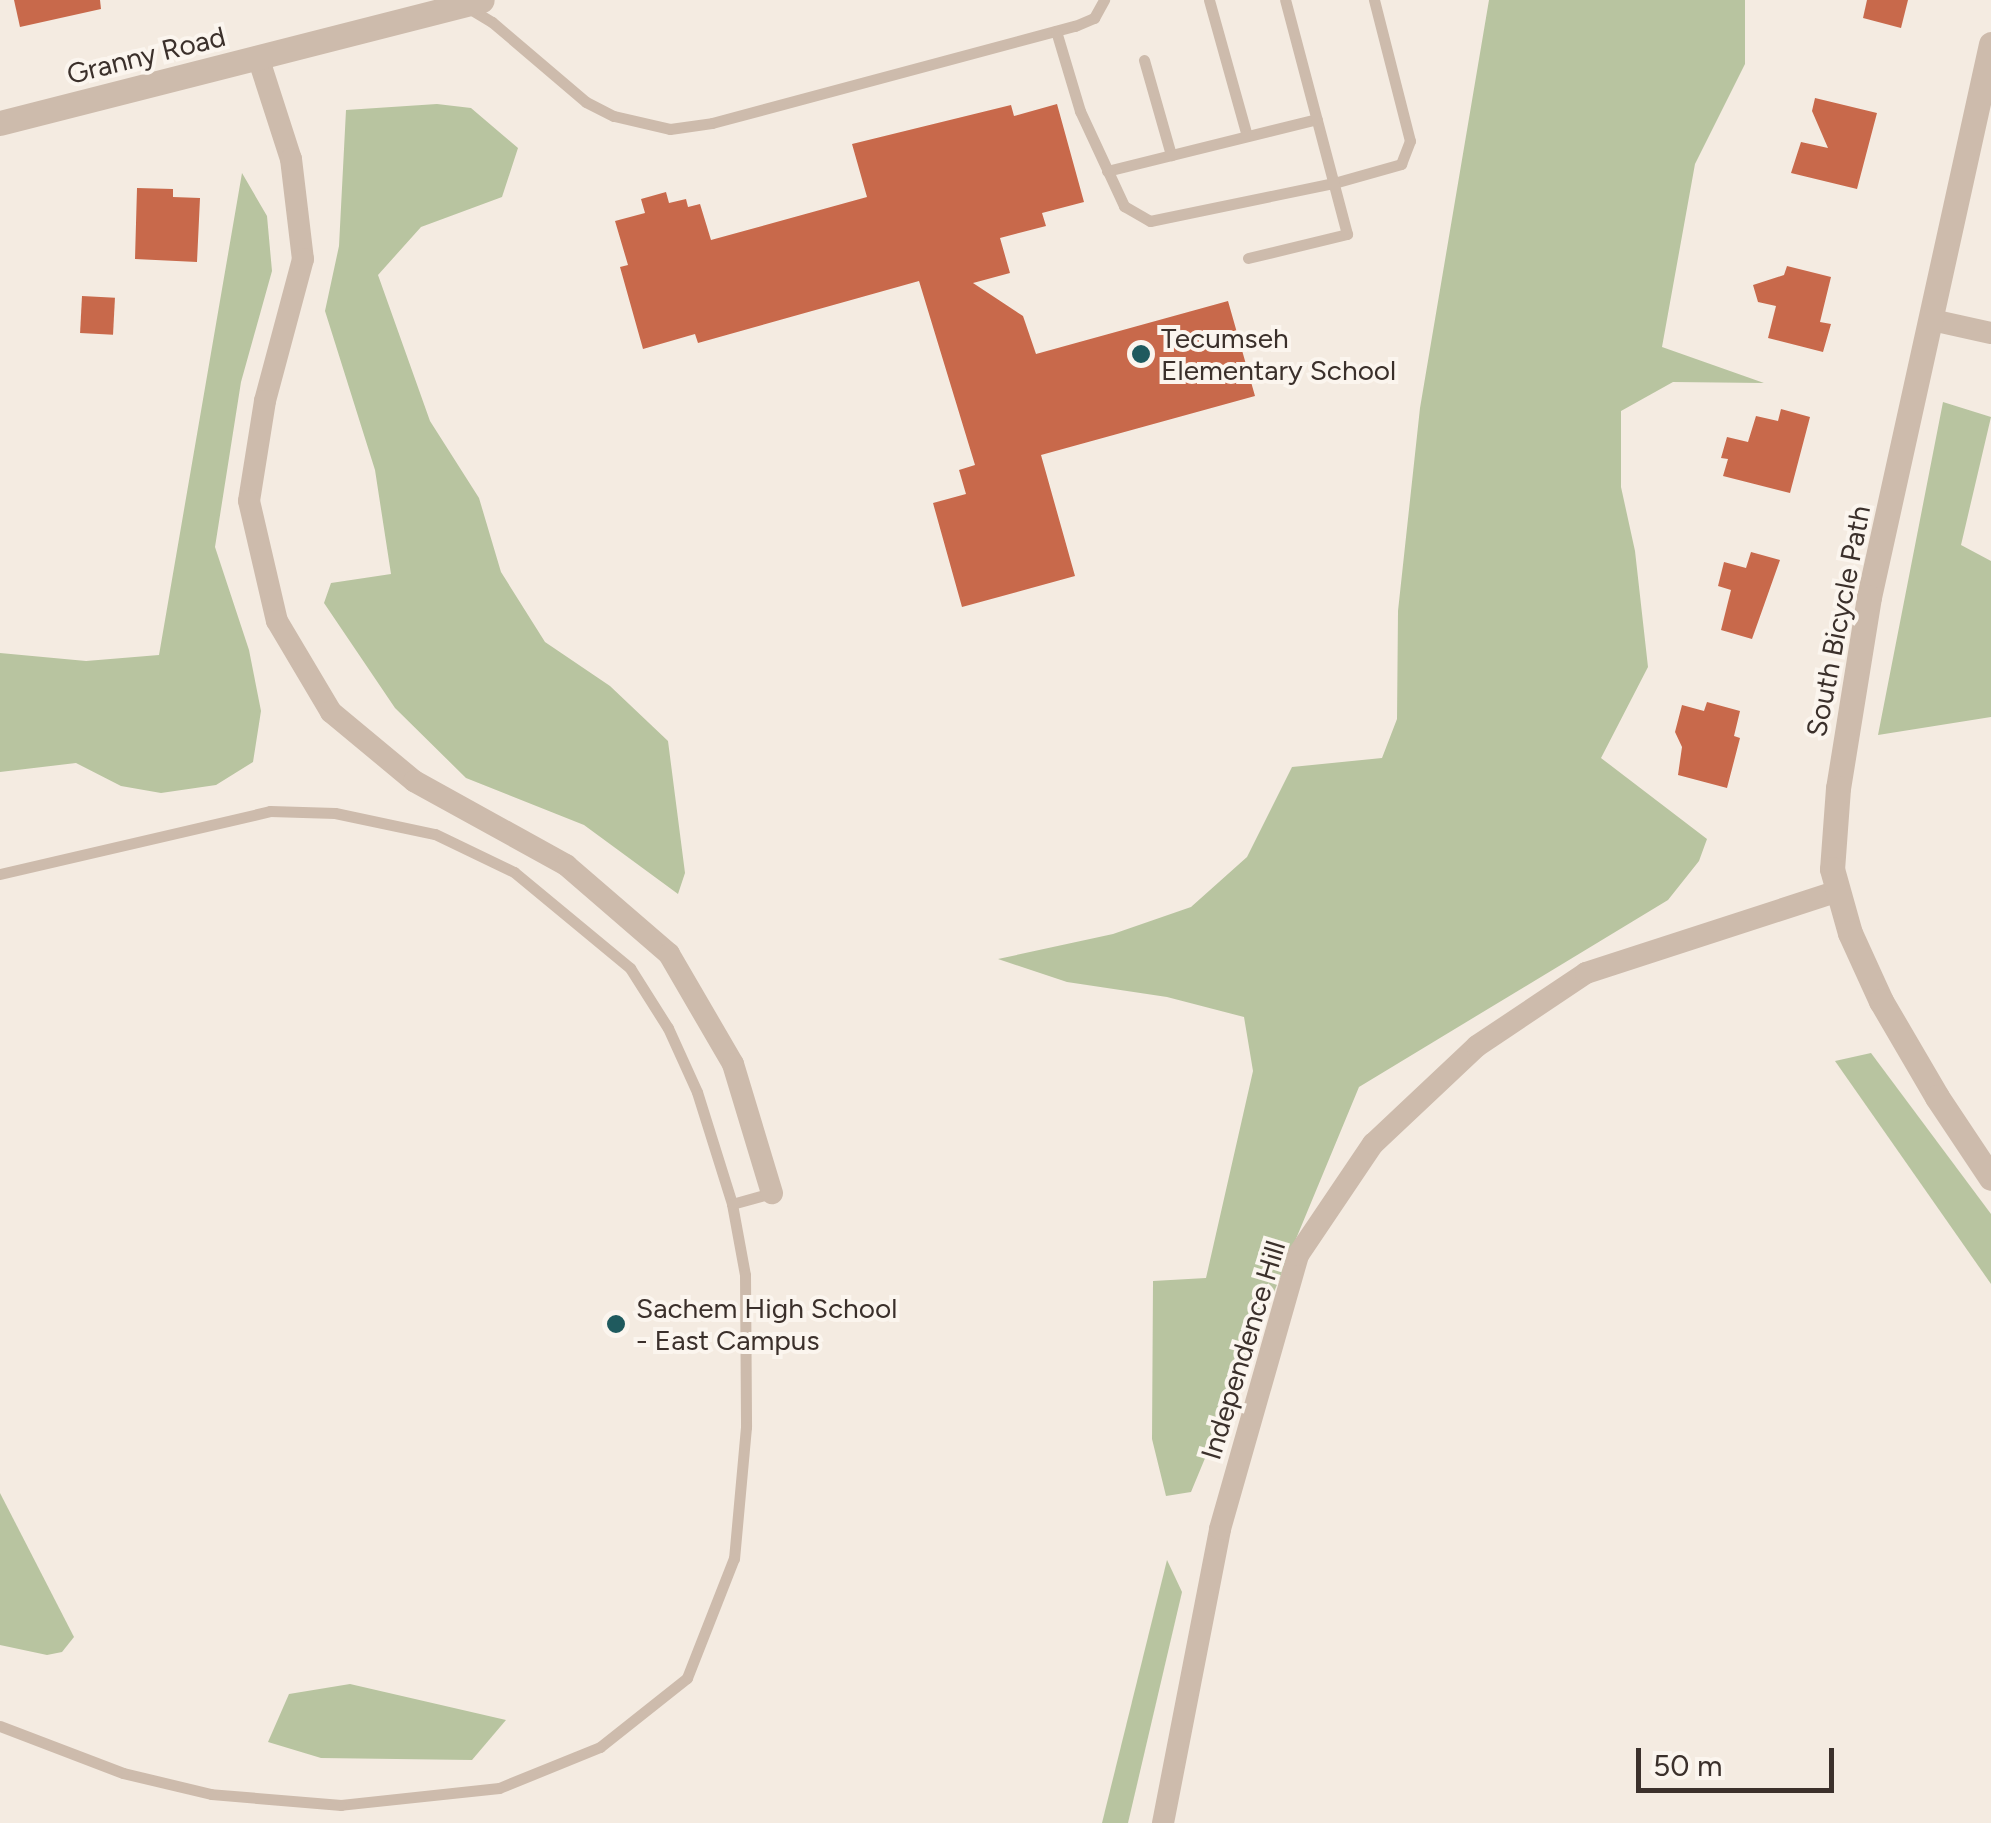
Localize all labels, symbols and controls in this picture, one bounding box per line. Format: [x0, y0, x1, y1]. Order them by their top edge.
street label: Granny Road [63, 19, 229, 91]
place label: Tecumseh Elementary School [1161, 321, 1396, 387]
marker: Tecumseh Elementary School [1130, 343, 1152, 365]
street label: South Bicycle Path [1799, 503, 1877, 739]
street label: Independence Hill [1194, 1237, 1292, 1463]
place label: Sachem High School - East Campus [636, 1291, 897, 1357]
marker: Sachem High School - East Campus [605, 1313, 627, 1335]
scale bar [1641, 1728, 1838, 1790]
text: 50 m [1653, 1747, 1722, 1784]

